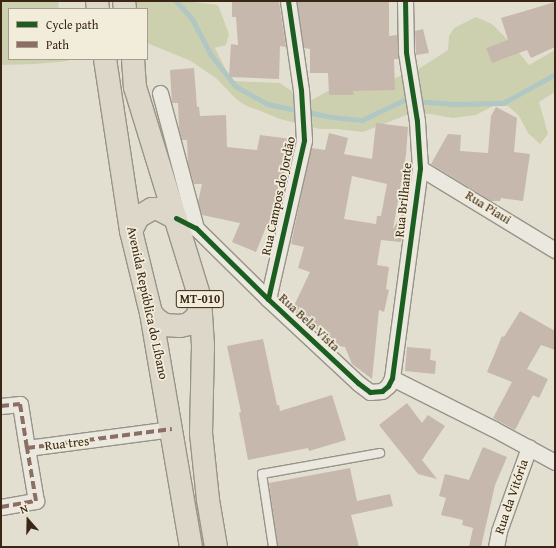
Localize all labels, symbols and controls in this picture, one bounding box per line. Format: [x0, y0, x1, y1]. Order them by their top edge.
legend [8, 8, 148, 60]
text: Cycle path [46, 16, 98, 33]
text: Path [46, 36, 69, 53]
street label: Rua Campos do Jordão [259, 135, 299, 257]
street label: Rua Brilhante [392, 162, 416, 238]
street label: Rua Piaui [462, 188, 514, 228]
street label: Avenida República do Líbano [123, 225, 171, 381]
road number: MT-010 [175, 289, 225, 309]
street label: Rua Bela Vista [275, 291, 343, 355]
street label: Rua tres [44, 434, 90, 454]
street label: Rua da Vitória [492, 458, 532, 536]
north arrow [8, 500, 48, 540]
text: N [18, 500, 30, 518]

